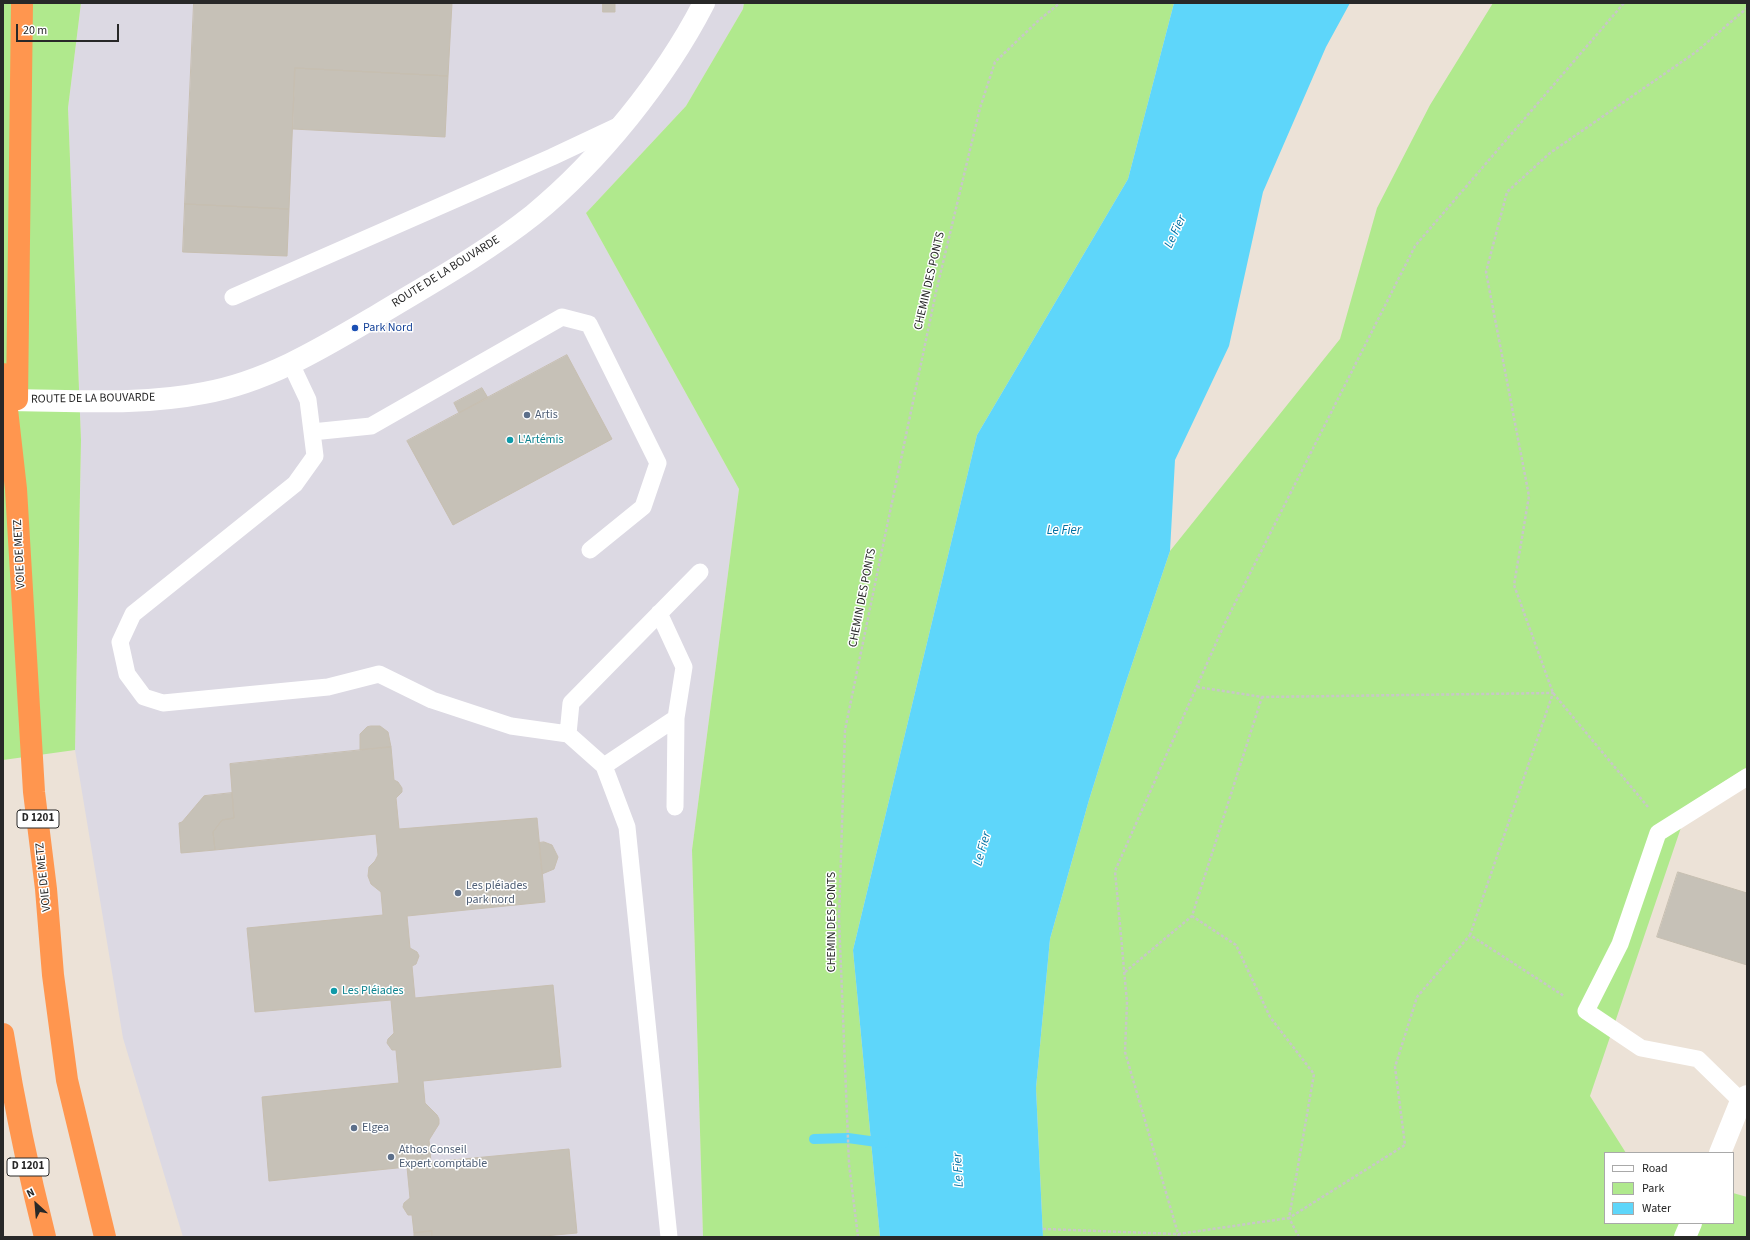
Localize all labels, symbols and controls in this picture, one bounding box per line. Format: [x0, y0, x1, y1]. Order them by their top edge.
scale bar [18, 16, 121, 42]
text: 20 m [23, 22, 47, 39]
water label: Le Fier [1162, 213, 1190, 251]
street label: CHEMIN DES PONTS [912, 230, 948, 332]
street label: ROUTE DE LA BOUVARDE [389, 233, 503, 311]
place label: Park Nord [363, 321, 413, 335]
marker: Park Nord [350, 323, 360, 333]
street label: ROUTE DE LA BOUVARDE [31, 391, 155, 407]
place label: Artis [535, 408, 558, 422]
marker: Artis [522, 410, 532, 420]
place label: L'Artémis [518, 433, 564, 447]
marker: L'Artémis [505, 435, 515, 445]
street label: VOIE DE METZ [11, 519, 29, 589]
water label: Le Fier [1047, 523, 1081, 539]
street label: CHEMIN DES PONTS [846, 547, 880, 649]
road number: D 1201 [17, 810, 59, 828]
water label: Le Fier [971, 830, 995, 868]
street label: VOIE DE METZ [33, 842, 55, 912]
street label: CHEMIN DES PONTS [825, 872, 839, 972]
place label: Les pléiades park nord [466, 879, 527, 907]
marker: Les pléiades park nord [453, 888, 463, 898]
place label: Les Pléiades [342, 984, 404, 998]
marker: Les Pléiades [329, 986, 339, 996]
place label: Elgea [362, 1121, 389, 1135]
marker: Elgea [349, 1123, 359, 1133]
place label: Athos Conseil Expert comptable [399, 1143, 487, 1171]
marker: Athos Conseil Expert comptable [386, 1152, 396, 1162]
water label: Le Fier [950, 1152, 968, 1188]
legend [1604, 1152, 1734, 1224]
road number: D 1201 [7, 1158, 49, 1176]
text: Road [1642, 1160, 1668, 1177]
text: Park [1642, 1180, 1664, 1197]
north arrow [16, 1184, 56, 1224]
text: N [24, 1184, 37, 1201]
text: Water [1642, 1200, 1671, 1217]

